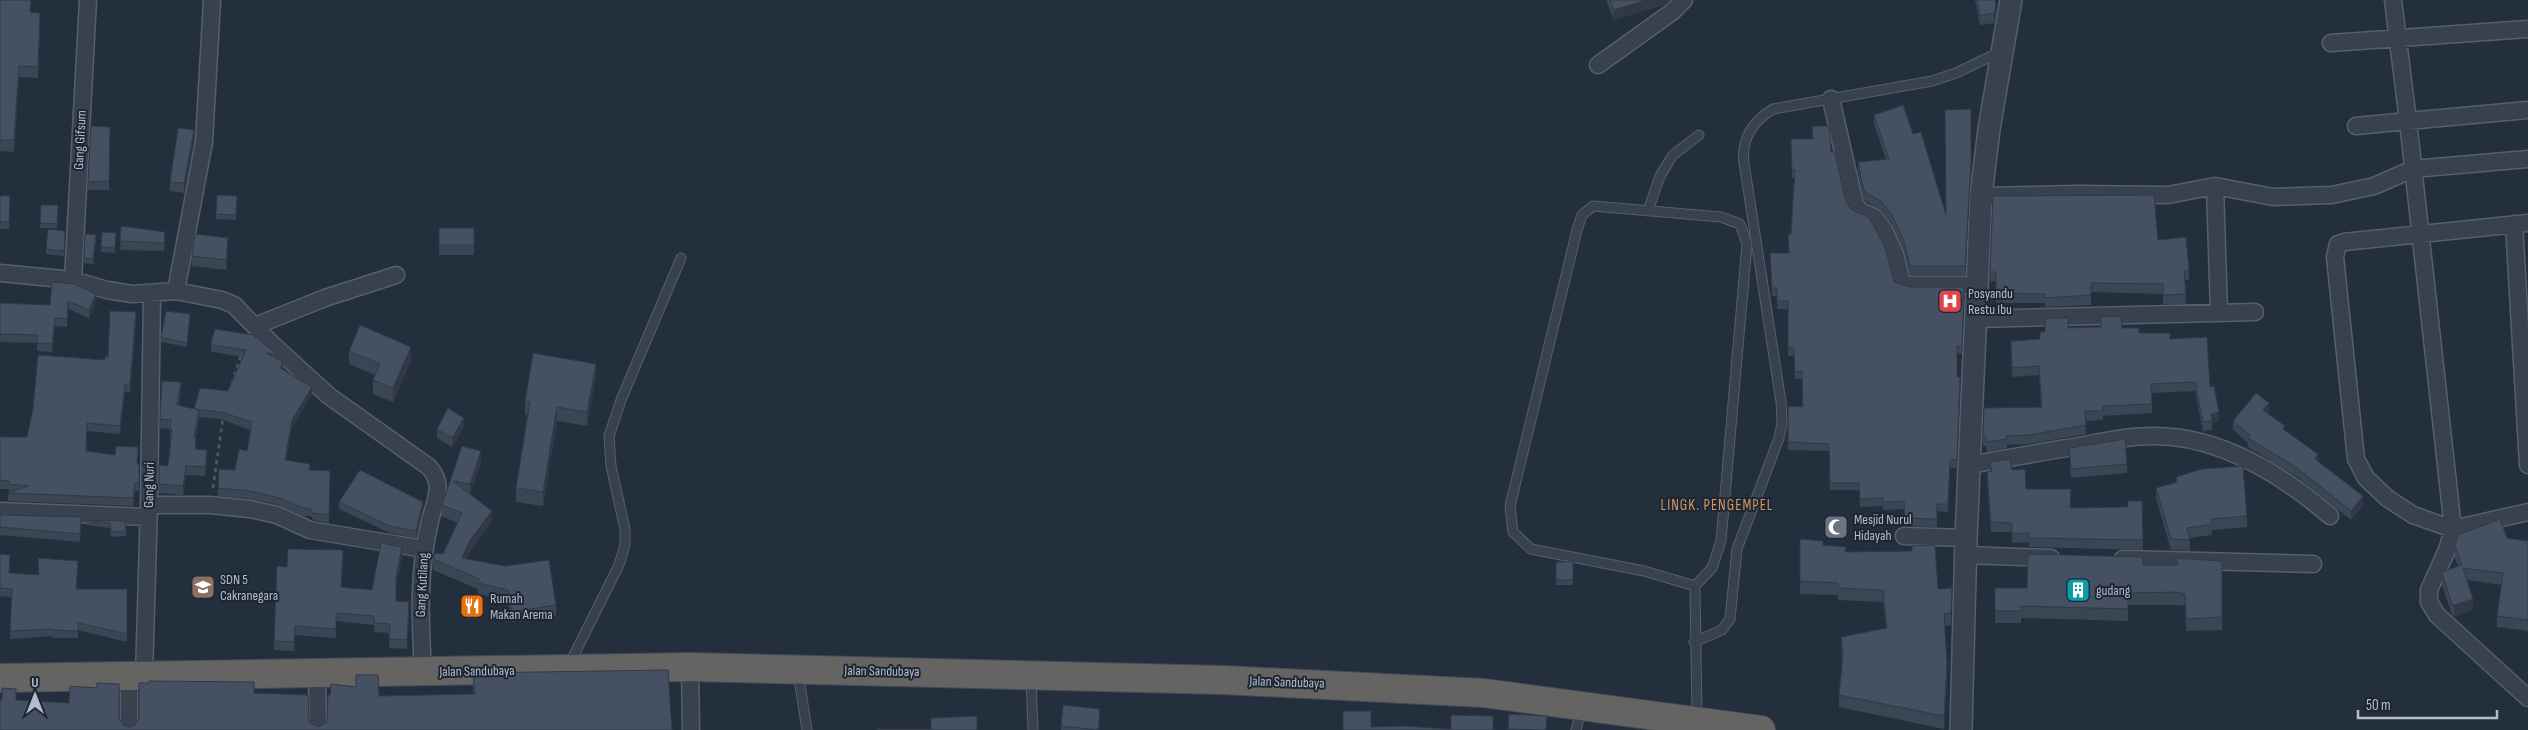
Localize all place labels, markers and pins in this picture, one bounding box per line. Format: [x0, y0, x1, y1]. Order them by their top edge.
place label: Posyandu Restu Ibu [1968, 285, 2013, 318]
hospital icon: Posyandu Restu Ibu [1937, 288, 1963, 314]
place label: Mesjid Nurul Hidayah [1854, 511, 1912, 544]
mosque icon: Mesjid Nurul Hidayah [1823, 514, 1849, 540]
place label: SDN 5 Cakranegara [220, 571, 278, 604]
school or university icon: SDN 5 Cakranegara [190, 574, 216, 600]
building icon: gudang [2065, 577, 2091, 603]
place label: gudang [2096, 582, 2131, 599]
place label: Rumah Makan Arema [490, 590, 553, 623]
restaurant icon: Rumah Makan Arema [459, 593, 485, 619]

